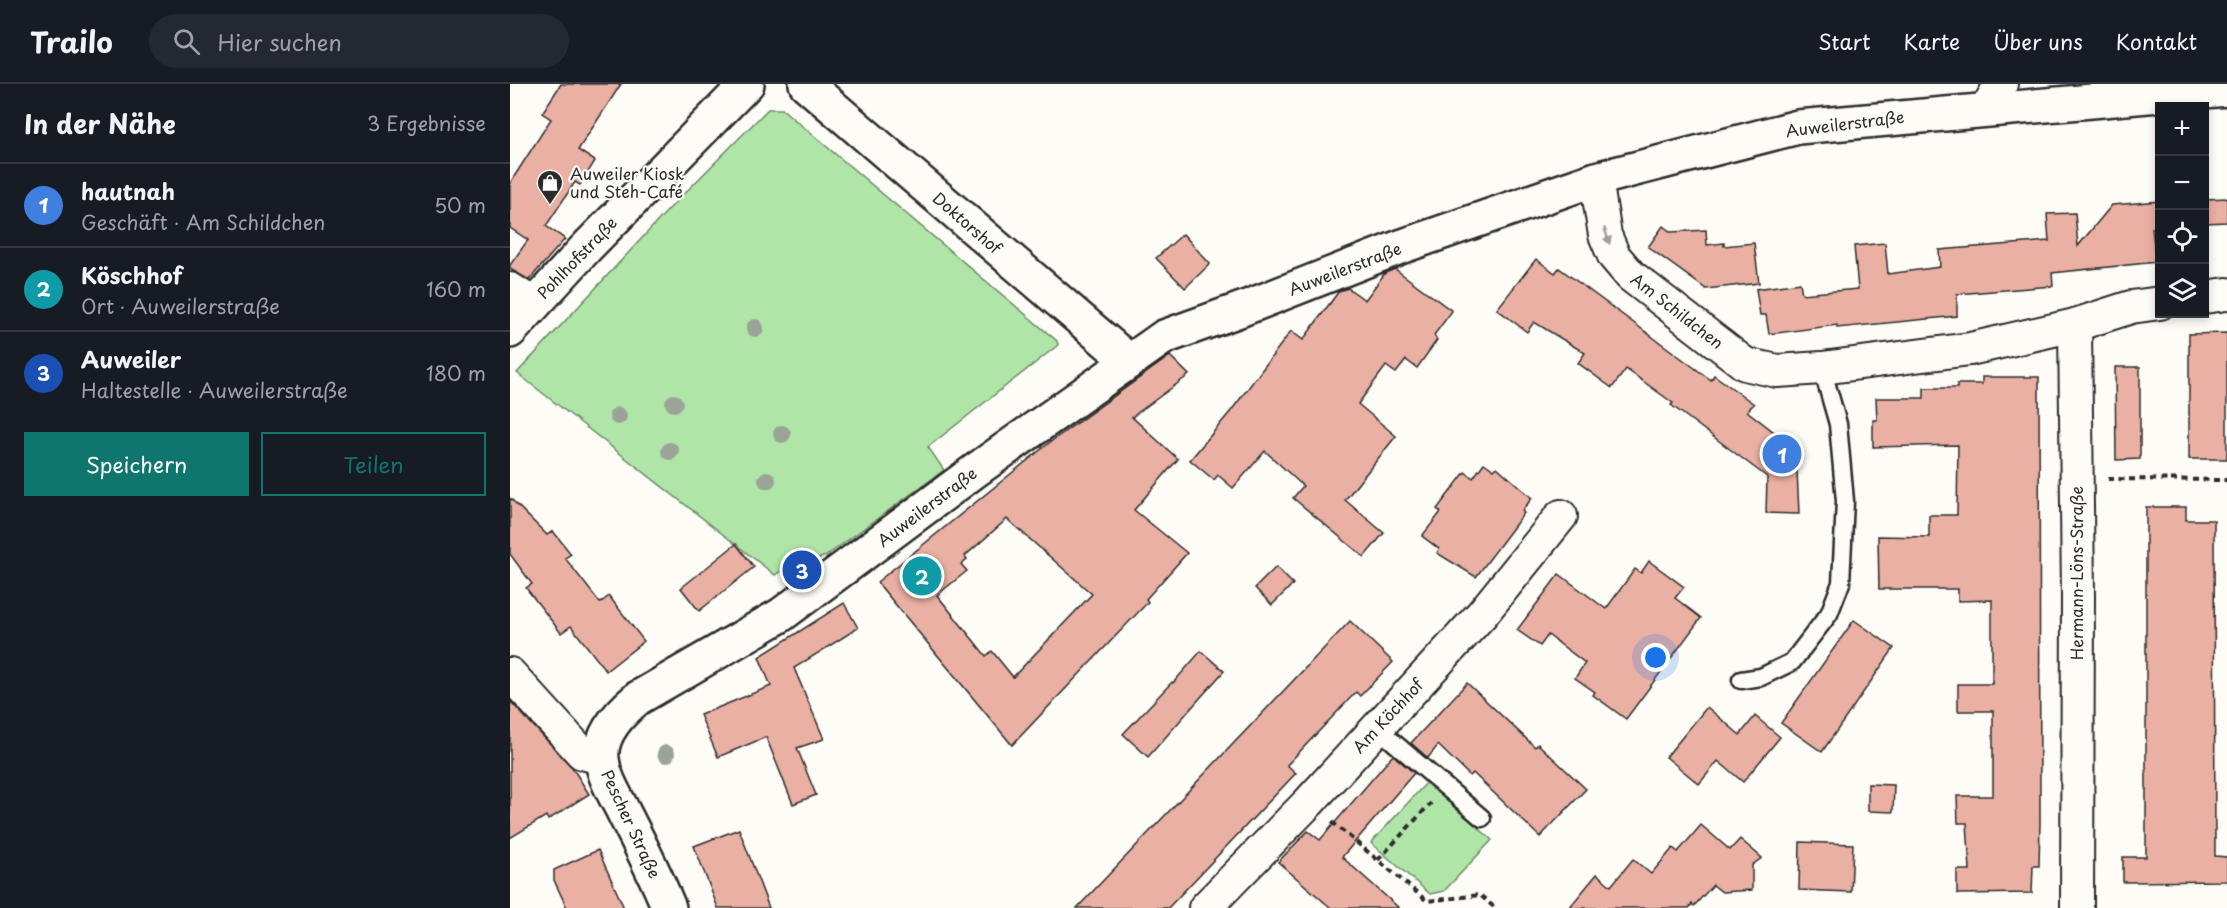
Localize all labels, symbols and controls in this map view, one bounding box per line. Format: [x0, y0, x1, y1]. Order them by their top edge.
search box [149, 14, 569, 68]
text: Trailo [30, 20, 113, 63]
icon: search [170, 25, 203, 58]
text: Hier suchen [218, 25, 342, 58]
text: Start [1818, 25, 1870, 57]
text: Karte [1903, 25, 1960, 57]
text: Über uns [1993, 25, 2083, 57]
text: Kontakt [2116, 25, 2197, 57]
map controls [2155, 102, 2209, 318]
button: + [2155, 102, 2209, 156]
text: In der Nähe [24, 104, 176, 143]
street label: Auweilerstraße [1784, 104, 1905, 142]
text: 3 Ergebnisse [367, 108, 486, 138]
button: − [2155, 156, 2209, 210]
place label: Auweiler Kiosk und Steh-Café [570, 161, 684, 203]
shop icon: Auweiler Kiosk und Steh-Café [535, 168, 565, 206]
text: hautnah [81, 174, 175, 207]
street label: Doktorshof [928, 186, 1009, 260]
text: 1 [39, 190, 48, 220]
text: 50 m [434, 190, 486, 220]
text: Geschäft · Am Schildchen [81, 207, 325, 237]
button: locate [2155, 210, 2209, 264]
street label: Pohlhofstraße [531, 211, 622, 304]
one-way arrow [1603, 228, 1612, 246]
street label: Auweilerstraße [1285, 236, 1405, 301]
text: Köschhof [81, 258, 182, 291]
button: layers [2155, 264, 2209, 318]
street label: Am Schildchen [1626, 266, 1729, 354]
text: 2 [36, 274, 51, 304]
text: 160 m [426, 274, 486, 304]
text: Ort · Auweilerstraße [81, 291, 280, 321]
text: Auweiler [81, 342, 181, 375]
text: 3 [37, 358, 50, 388]
text: 180 m [426, 358, 486, 388]
text: Haltestelle · Auweilerstraße [81, 375, 348, 405]
button: Speichern [24, 432, 249, 496]
button: Teilen [261, 432, 486, 496]
pin: 1 [1762, 432, 1802, 476]
street label: Auweilerstraße [872, 461, 981, 552]
street label: Hermann-Löns-Straße [2064, 486, 2088, 660]
pin: 3 [782, 548, 822, 592]
pin: 2 [902, 554, 942, 598]
your location [1641, 643, 1670, 672]
street label: Am Köchhof [1346, 671, 1429, 758]
street label: Pescher Straße [596, 765, 668, 882]

